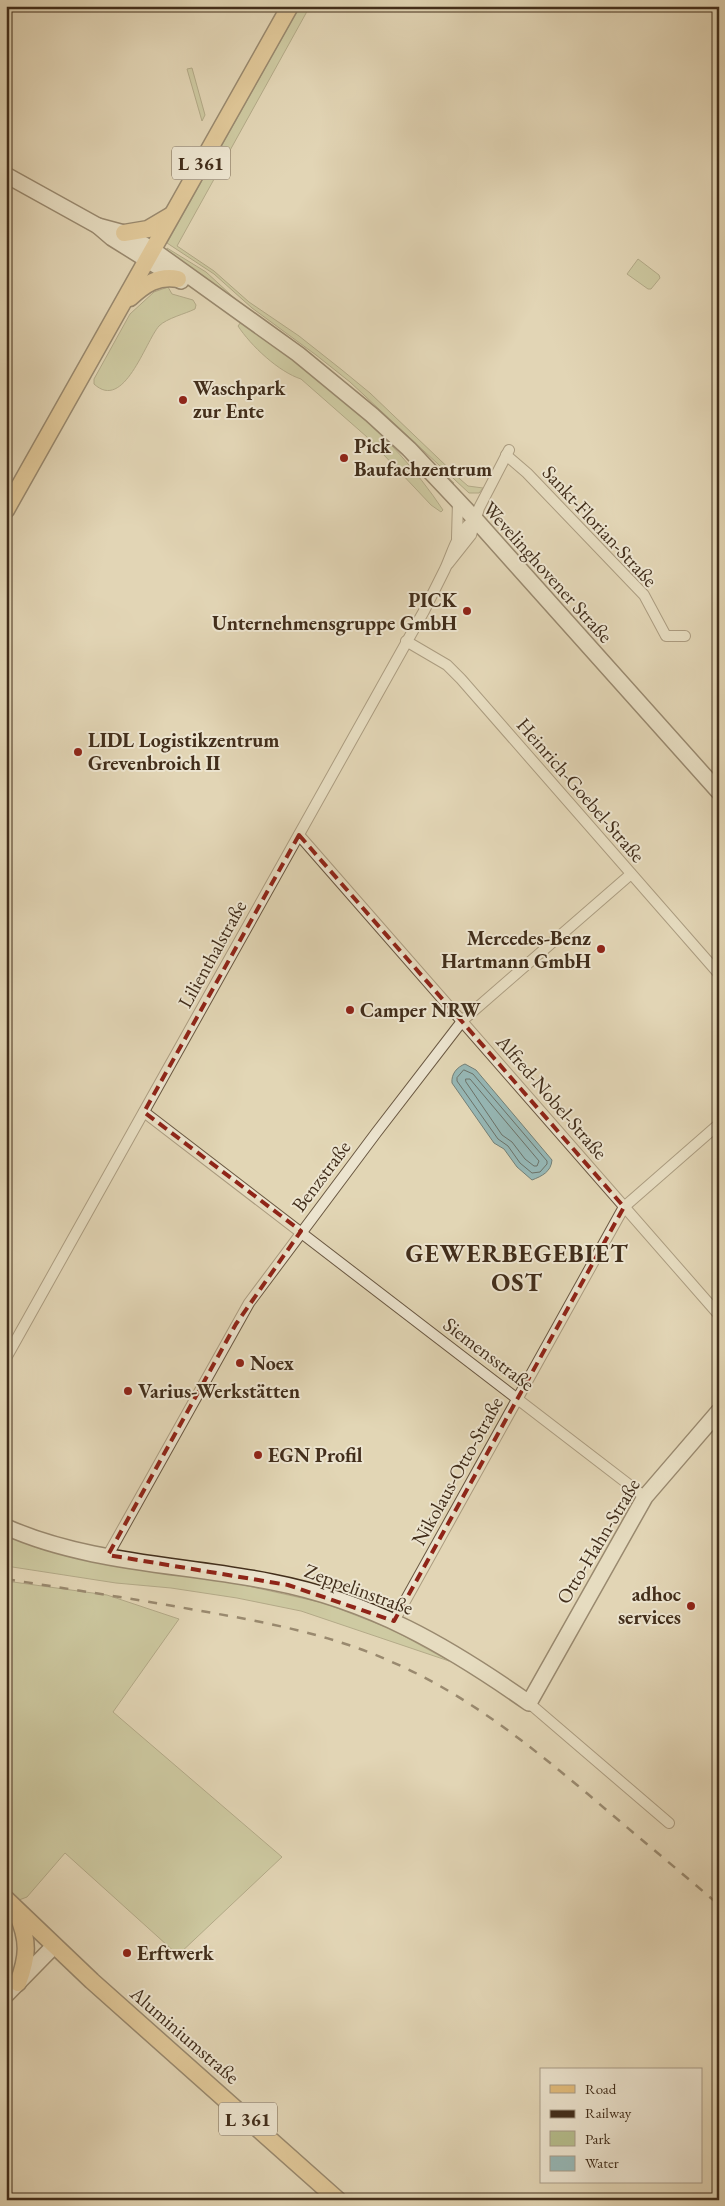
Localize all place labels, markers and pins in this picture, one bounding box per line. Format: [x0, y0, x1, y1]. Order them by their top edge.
place label: Waschpark zur Ente [193, 375, 286, 424]
marker: Waschpark zur Ente [177, 394, 189, 406]
place label: Pick Baufachzentrum [354, 433, 492, 482]
marker: Pick Baufachzentrum [338, 452, 350, 464]
place label: PICK Unternehmensgruppe GmbH [212, 587, 458, 636]
marker: PICK Unternehmensgruppe GmbH [461, 605, 473, 617]
place label: LIDL Logistikzentrum Grevenbroich II [88, 727, 279, 776]
marker: LIDL Logistikzentrum Grevenbroich II [72, 746, 84, 758]
place label: Mercedes-Benz Hartmann GmbH [441, 925, 591, 974]
marker: Mercedes-Benz Hartmann GmbH [595, 943, 607, 955]
place label: Camper NRW [360, 997, 481, 1023]
marker: Camper NRW [344, 1004, 356, 1016]
place label: Noex [250, 1350, 294, 1376]
marker: Noex [234, 1357, 246, 1369]
place label: Varius-Werkstätten [138, 1378, 300, 1404]
marker: Varius-Werkstätten [122, 1385, 134, 1397]
place label: EGN Profil [268, 1442, 363, 1468]
marker: EGN Profil [252, 1449, 264, 1461]
place label: adhoc services [618, 1581, 681, 1630]
marker: adhoc services [685, 1600, 697, 1612]
place label: Erftwerk [137, 1940, 215, 1966]
marker: Erftwerk [121, 1947, 133, 1959]

